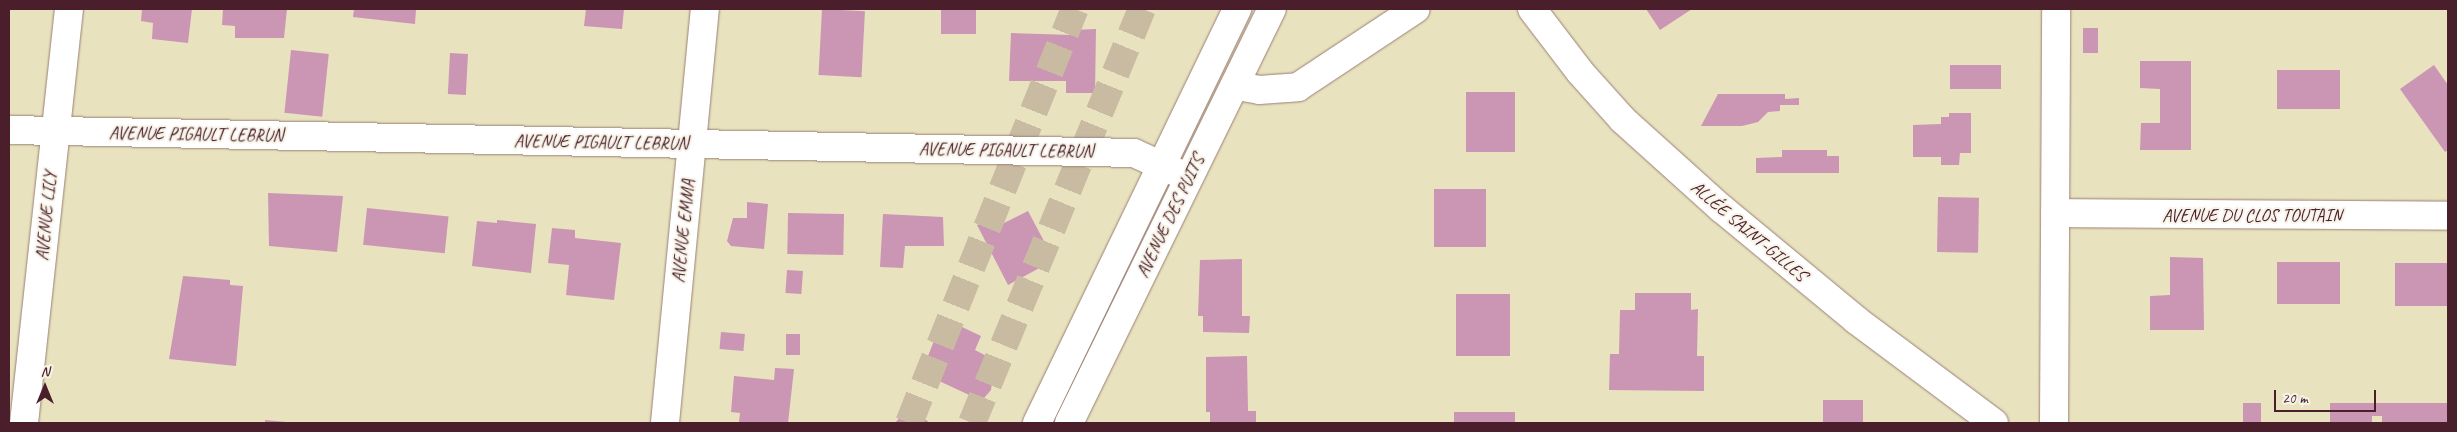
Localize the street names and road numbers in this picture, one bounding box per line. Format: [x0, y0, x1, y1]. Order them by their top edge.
street label: AVENUE PIGAULT LEBRUN [109, 122, 283, 146]
street label: AVENUE PIGAULT LEBRUN [514, 130, 688, 154]
street label: AVENUE PIGAULT LEBRUN [919, 138, 1093, 162]
street label: AVENUE DES PUITS [1131, 151, 1209, 281]
street label: AVENUE LILY [31, 171, 61, 261]
street label: ALLÉE SAINT-GILLES [1687, 176, 1811, 286]
street label: AVENUE EMMA [667, 178, 699, 284]
street label: AVENUE DU CLOS TOUTAIN [2162, 204, 2342, 226]

